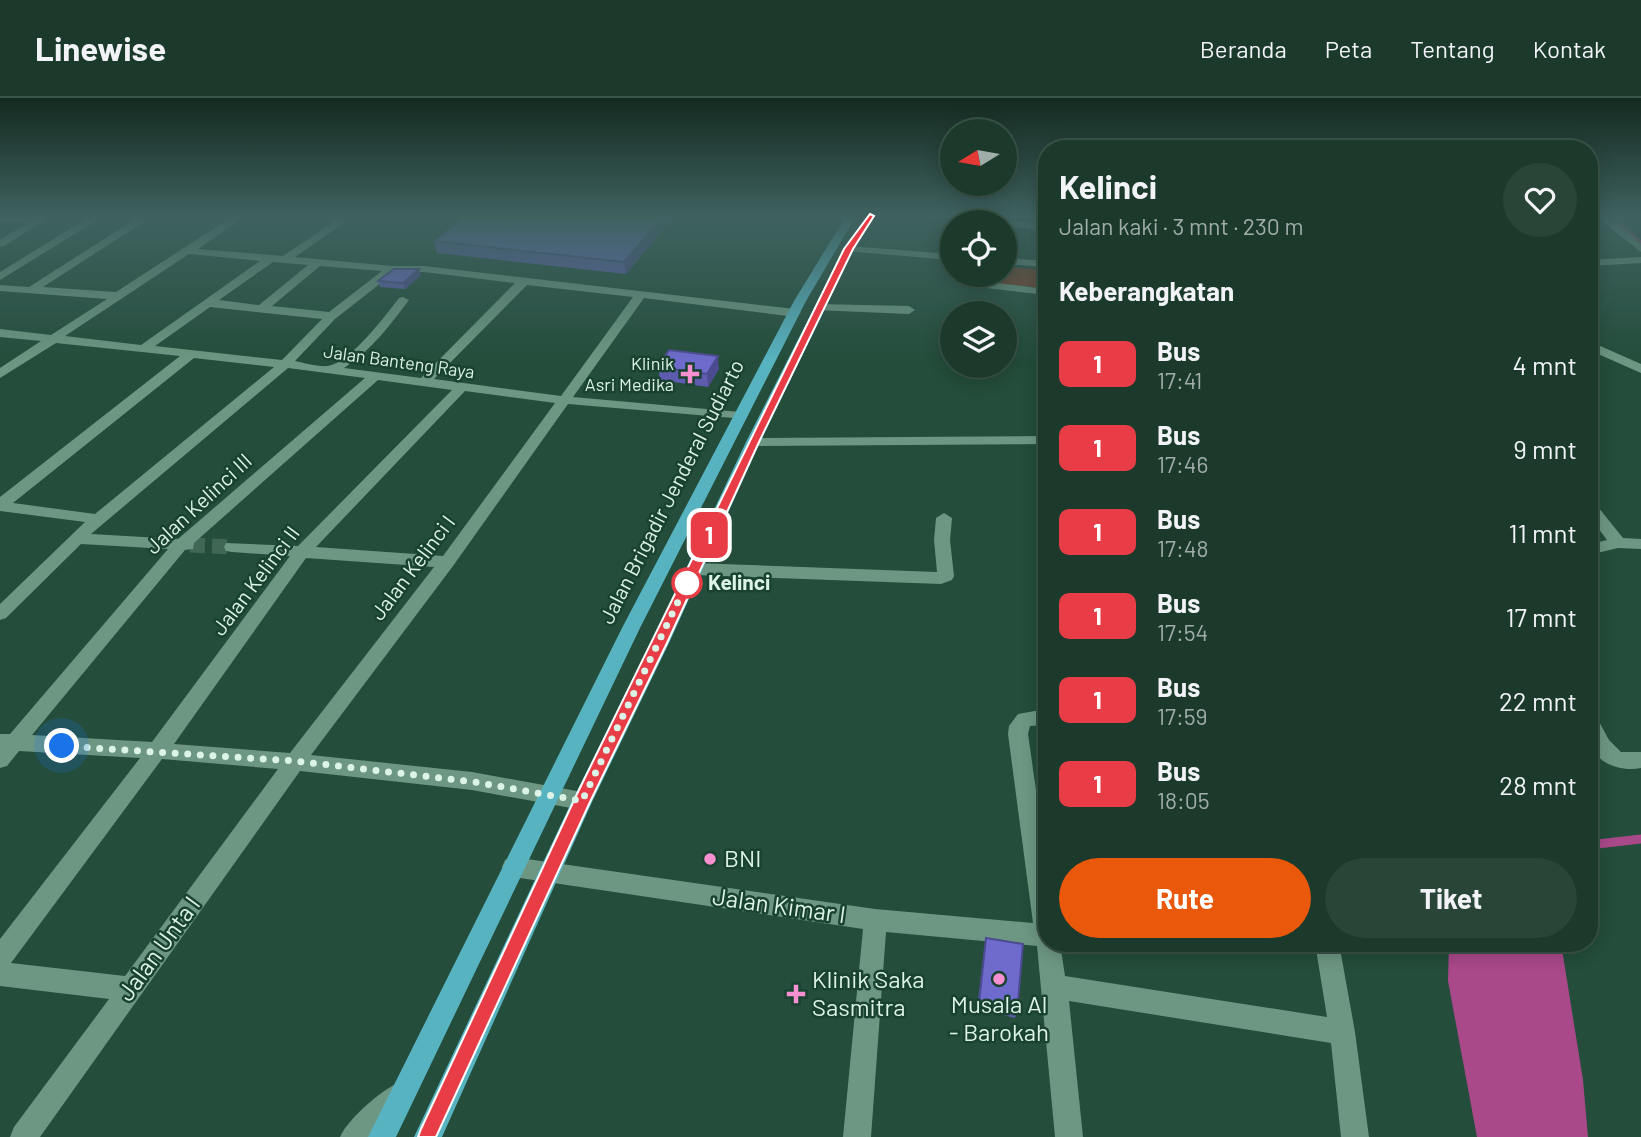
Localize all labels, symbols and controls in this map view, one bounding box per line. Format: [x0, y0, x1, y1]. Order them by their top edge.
text: Linewise [35, 28, 166, 68]
text: Beranda [1200, 34, 1287, 63]
text: Peta [1325, 34, 1372, 63]
text: Tentang [1410, 34, 1495, 63]
text: Kontak [1533, 34, 1606, 63]
north arrow [940, 119, 1017, 196]
map controls [940, 119, 1017, 378]
button: heart [1503, 163, 1577, 237]
text: Kelinci [1059, 166, 1157, 206]
button: locate [940, 210, 1017, 287]
text: Jalan kaki · 3 mnt · 230 m [1059, 212, 1303, 240]
text: Keberangkatan [1059, 275, 1234, 306]
button: layers [940, 301, 1017, 378]
text: Bus [1157, 335, 1200, 366]
street label: Jalan Banteng Raya [322, 340, 476, 383]
text: 1 [1093, 349, 1102, 378]
text: 4 mnt [1512, 349, 1577, 380]
place label: Klinik Asri Medika [585, 352, 674, 395]
street label: Jalan Brigadir Jenderal Sudiarto [593, 355, 748, 628]
marker: Klinik Asri Medika [680, 364, 700, 384]
text: 17:41 [1157, 366, 1202, 394]
text: Bus [1157, 419, 1200, 450]
text: 1 [1093, 433, 1102, 462]
text: 9 mnt [1513, 433, 1577, 464]
street label: Jalan Kelinci III [140, 447, 256, 558]
text: 17:46 [1157, 450, 1208, 478]
text: Bus [1157, 503, 1200, 534]
street label: Jalan Kelinci I [364, 510, 459, 625]
line badge: 1 [686, 512, 732, 558]
text: 1 [1093, 517, 1102, 546]
text: 11 mnt [1509, 517, 1577, 548]
text: 1 [705, 520, 713, 549]
street label: Jalan Kelinci II [206, 521, 304, 640]
text: 17:48 [1157, 534, 1208, 562]
marker: Kelinci [672, 568, 702, 598]
place label: Kelinci [708, 569, 770, 594]
text: Bus [1157, 587, 1200, 618]
text: 1 [1093, 601, 1102, 630]
text: 17 mnt [1505, 601, 1577, 632]
text: 17:54 [1157, 618, 1208, 646]
text: Bus [1157, 671, 1200, 702]
text: 1 [1093, 685, 1102, 714]
text: 22 mnt [1499, 685, 1577, 716]
text: 17:59 [1157, 702, 1208, 730]
your location [44, 728, 79, 763]
text: Bus [1157, 755, 1200, 786]
text: 1 [1093, 769, 1102, 798]
text: 28 mnt [1499, 769, 1577, 800]
text: 18:05 [1157, 786, 1210, 814]
place label: BNI [724, 843, 762, 872]
marker: BNI [702, 851, 718, 867]
button: Rute [1059, 858, 1311, 938]
button: Tiket [1325, 858, 1577, 938]
street label: Jalan Kimar I [711, 881, 848, 928]
street label: Jalan Unta I [110, 890, 205, 1006]
place label: Klinik Saka Sasmitra [812, 964, 925, 1021]
marker: Musala Al - Barokah [991, 971, 1007, 987]
marker: Klinik Saka Sasmitra [786, 984, 806, 1004]
place label: Musala Al - Barokah [949, 989, 1049, 1046]

